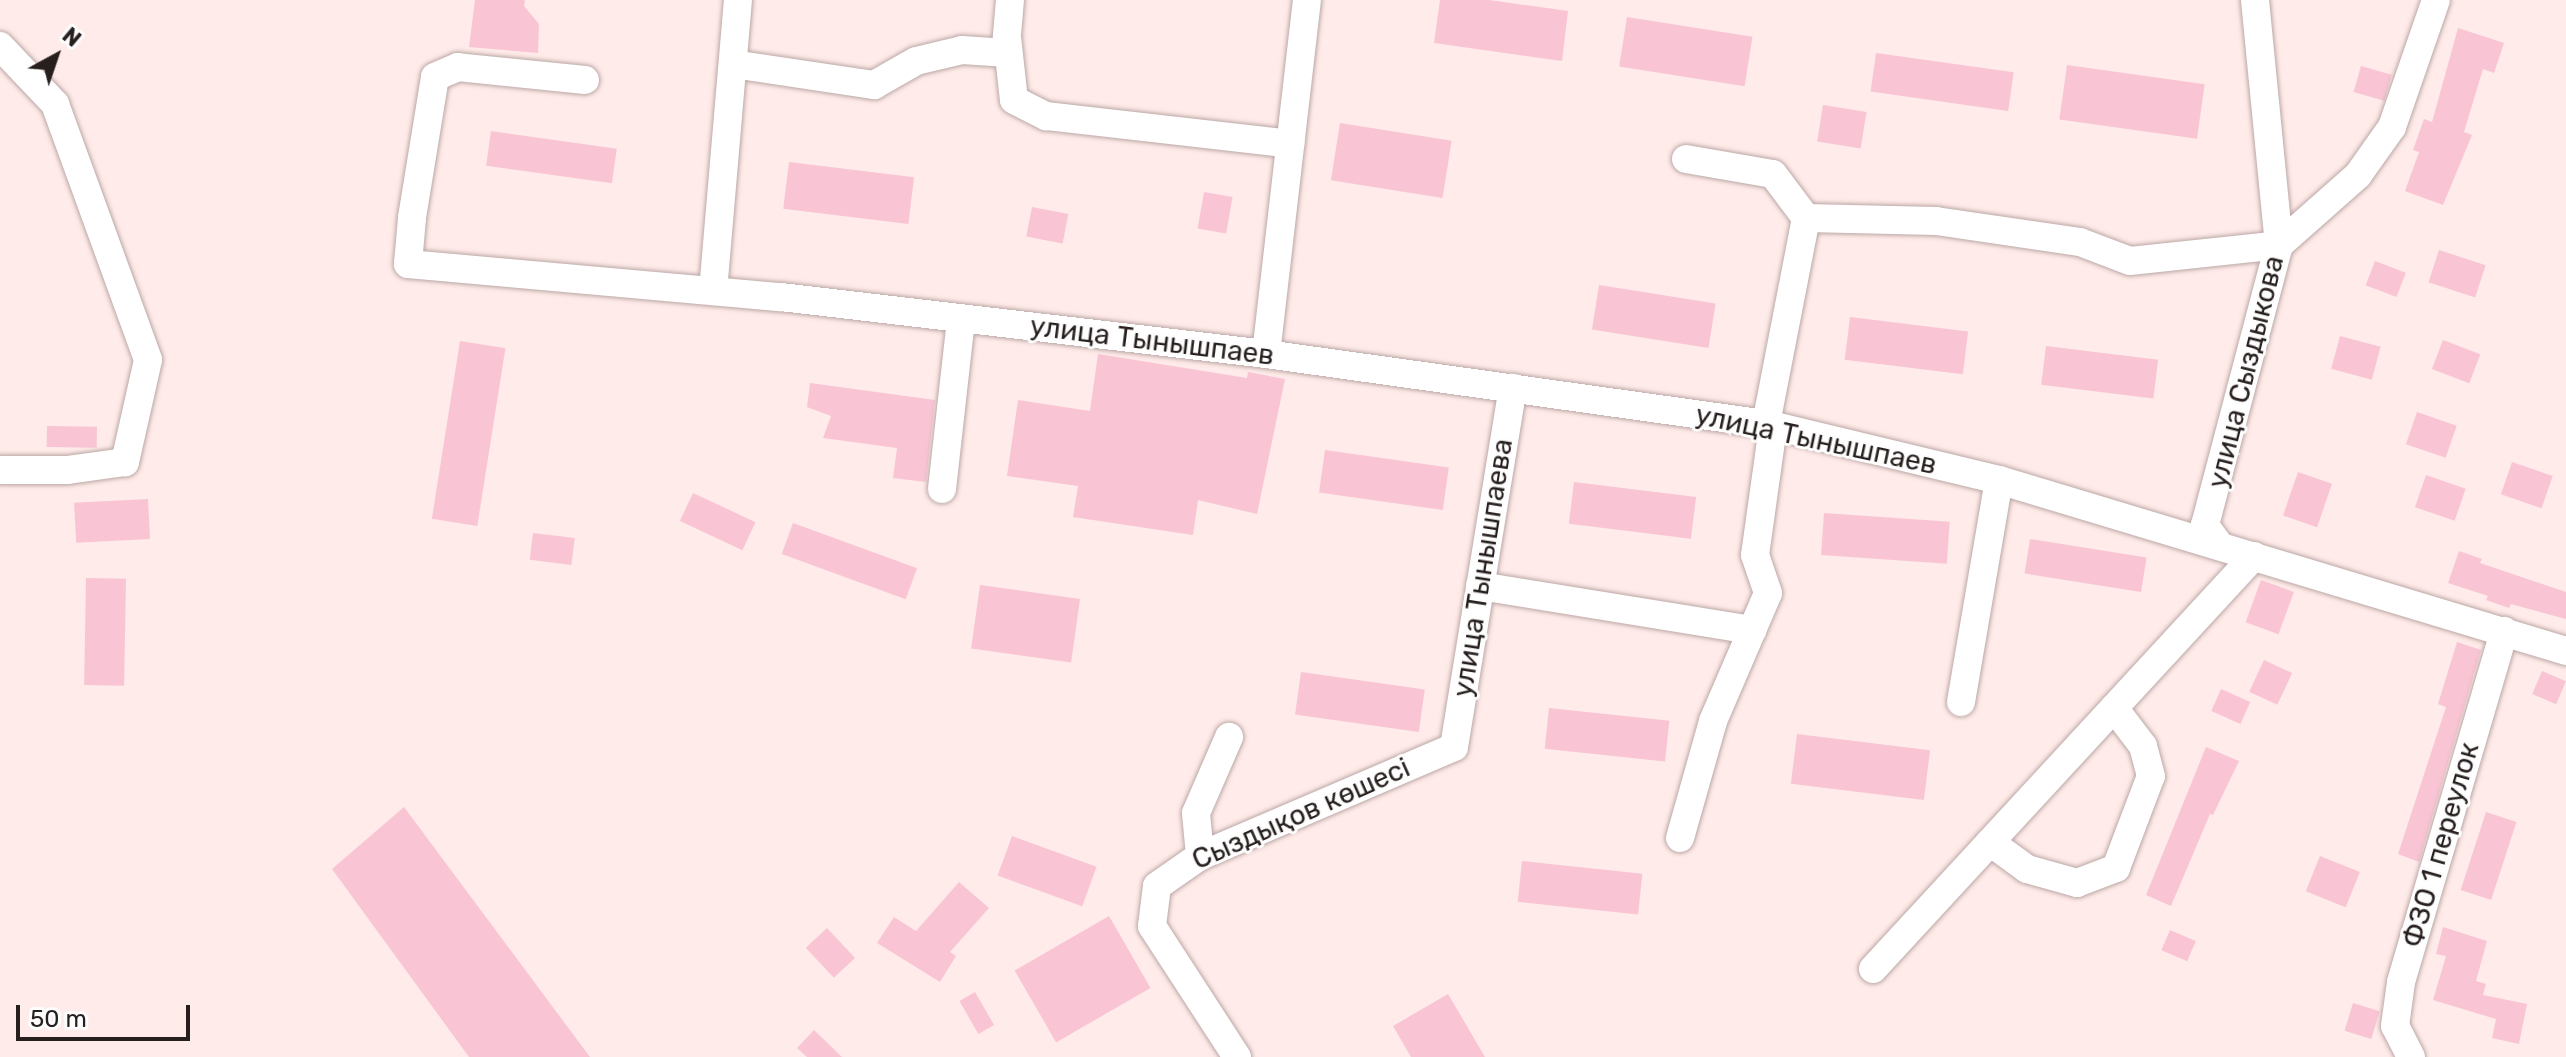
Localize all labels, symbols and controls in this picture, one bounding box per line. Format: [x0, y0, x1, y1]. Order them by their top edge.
north arrow [16, 16, 96, 96]
text: N [57, 22, 86, 53]
street label: улица Сыздыкова [2201, 252, 2291, 492]
street label: улица Тынышпаев [1028, 309, 1276, 373]
street label: улица Тынышпаев [1692, 398, 1940, 482]
street label: улица Тынышпаева [1446, 436, 1520, 700]
street label: ФЗО 1 переулок [2396, 739, 2486, 951]
street label: Сыздықов көшесі [1187, 751, 1415, 877]
scale bar [20, 989, 194, 1039]
text: 50 m [30, 1005, 87, 1033]

